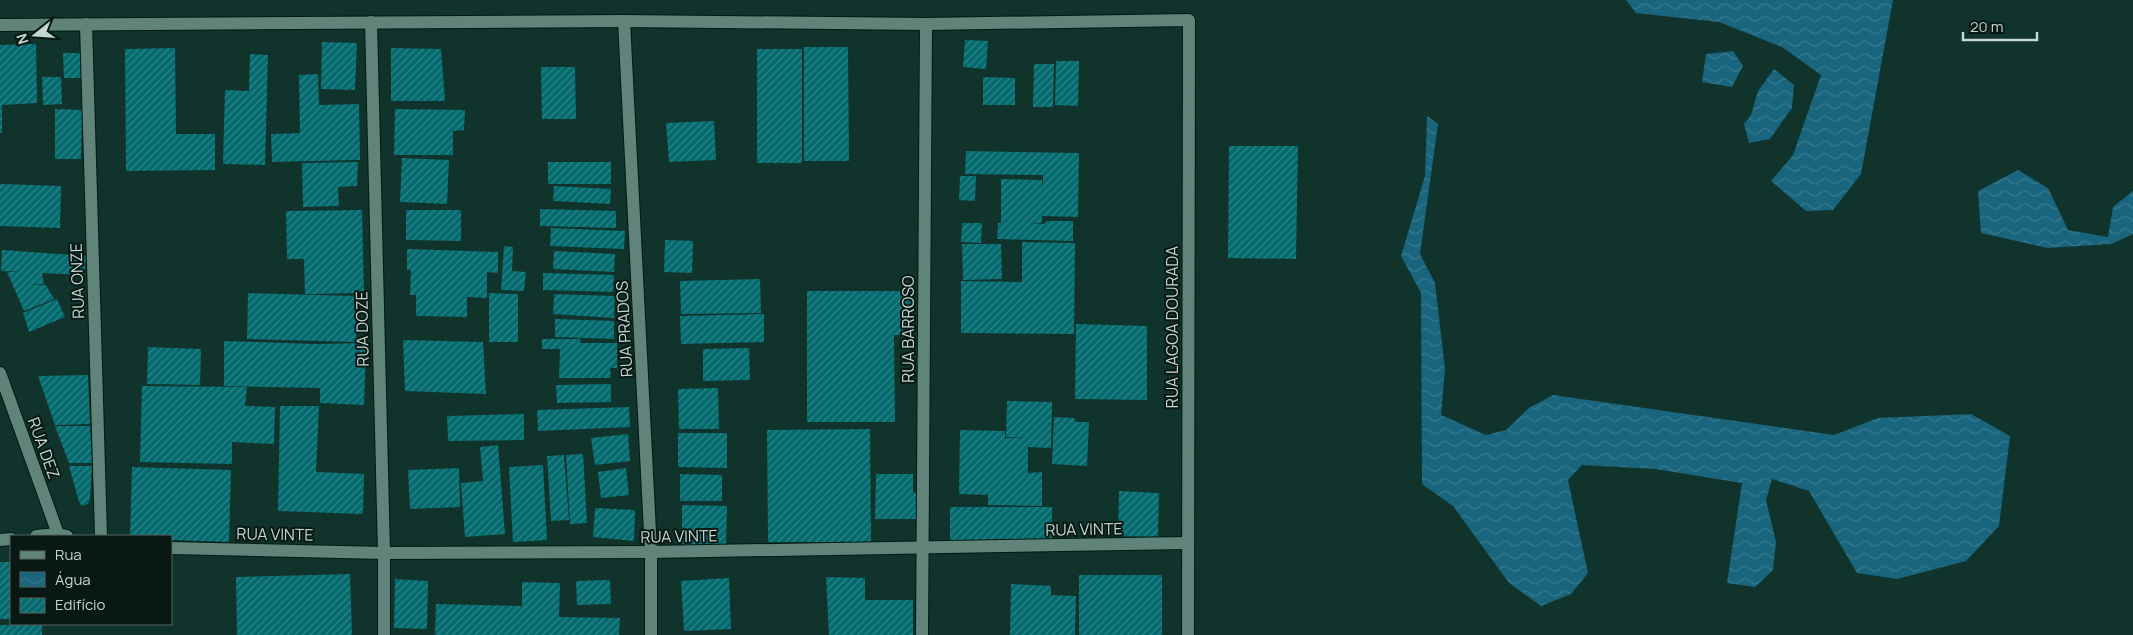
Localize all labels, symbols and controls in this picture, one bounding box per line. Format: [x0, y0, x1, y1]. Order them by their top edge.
north arrow [10, 10, 60, 60]
scale bar [1963, 10, 2037, 42]
text: 20 m [1970, 16, 2003, 37]
text: N [12, 31, 33, 47]
street label: RUA ONZE [65, 243, 89, 319]
street label: RUA LAGOA DOURADA [1161, 246, 1183, 408]
street label: RUA BARROSO [897, 275, 919, 383]
street label: RUA PRADOS [610, 280, 638, 378]
street label: RUA DOZE [350, 291, 374, 367]
street label: RUA DEZ [23, 414, 65, 482]
street label: RUA VINTE [1045, 517, 1123, 541]
street label: RUA VINTE [236, 522, 314, 546]
street label: RUA VINTE [640, 524, 718, 548]
legend [10, 535, 172, 625]
text: Rua [55, 544, 82, 565]
text: Água [55, 569, 91, 590]
text: Edifício [55, 594, 106, 615]

